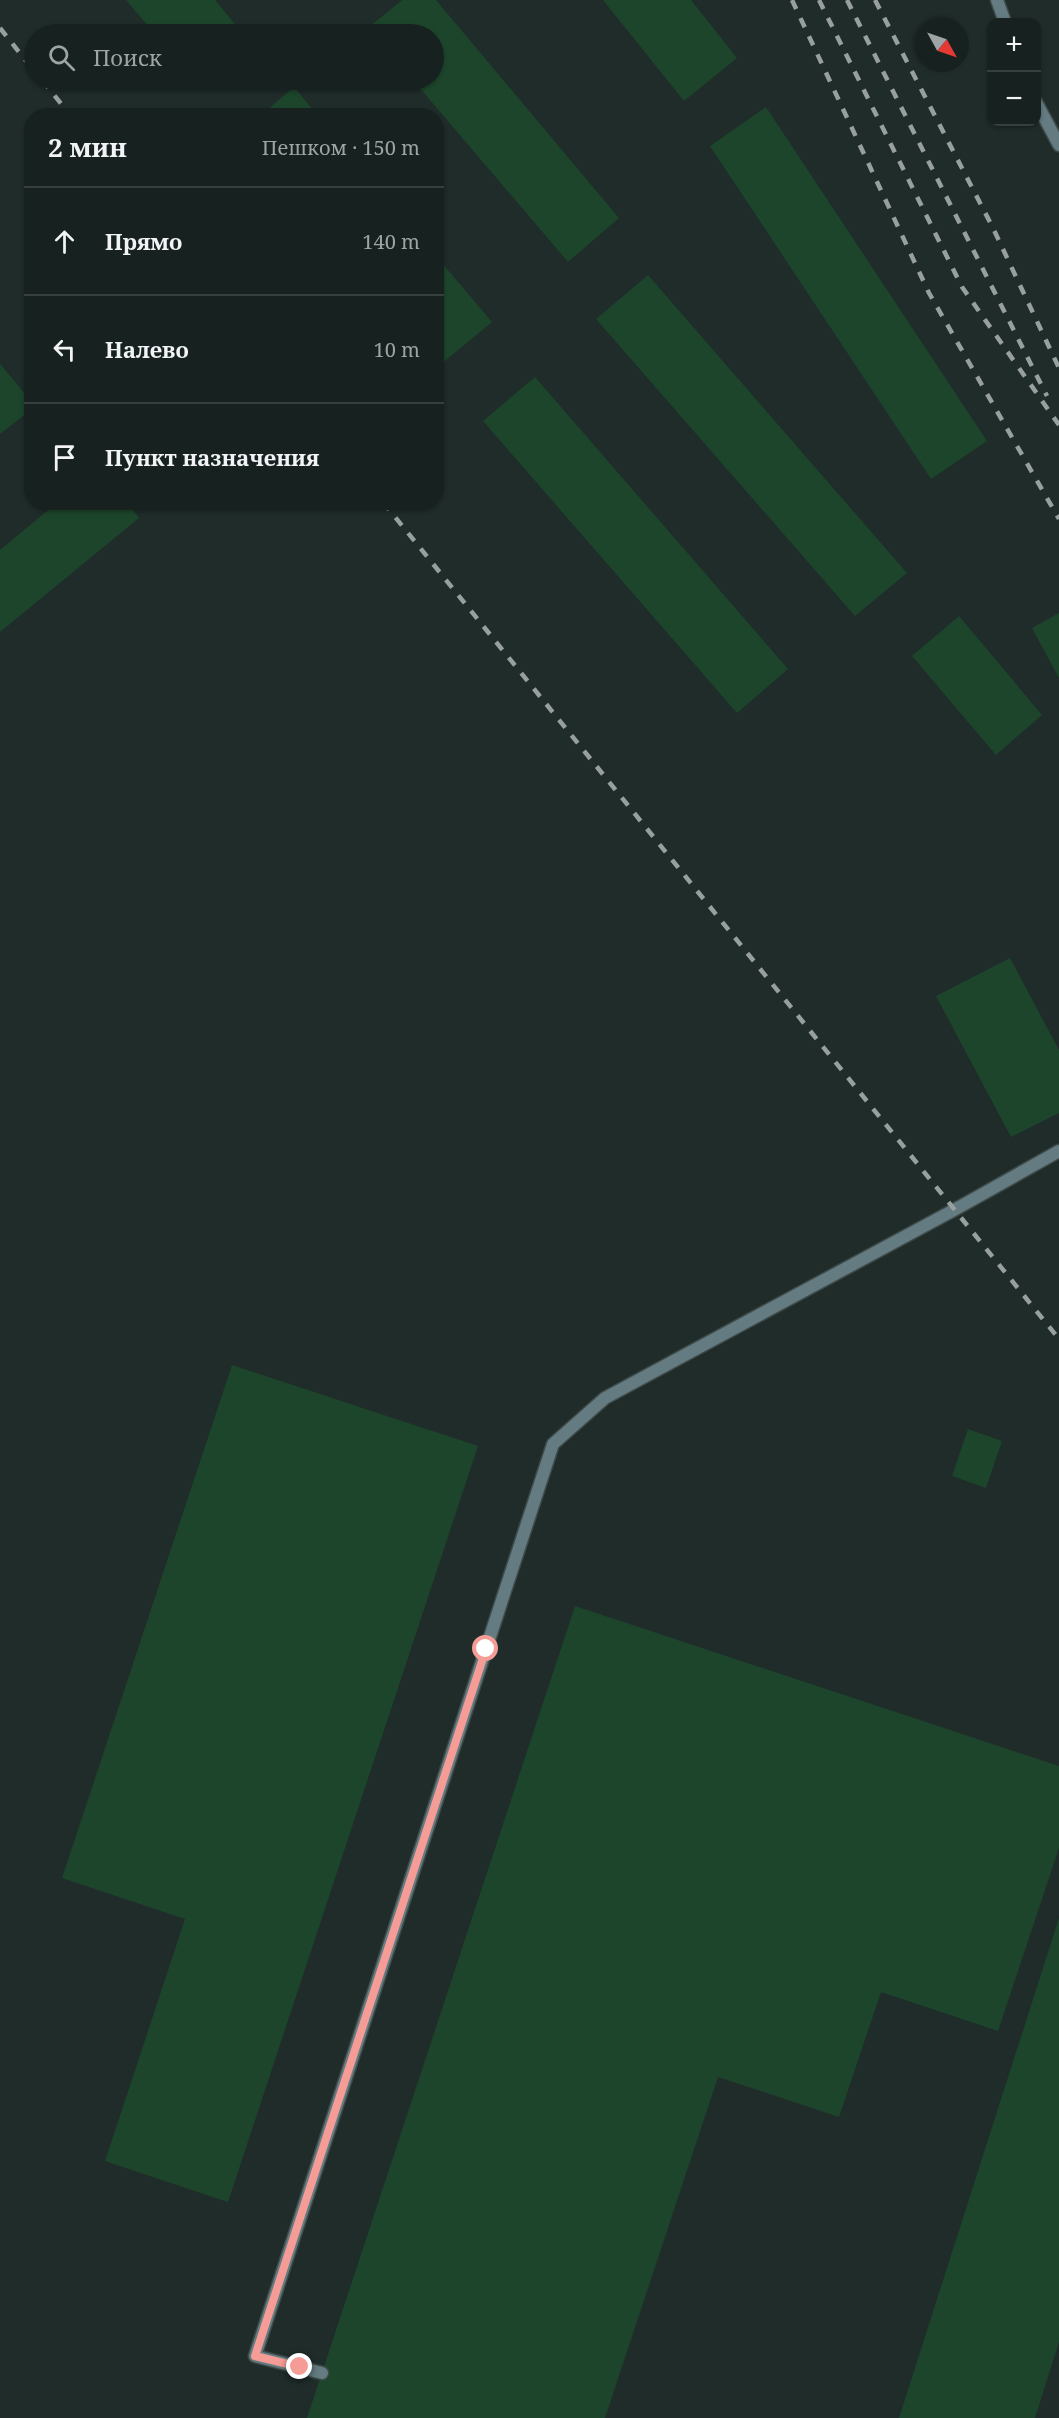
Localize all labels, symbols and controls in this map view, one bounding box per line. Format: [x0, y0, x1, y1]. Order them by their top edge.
north arrow [915, 18, 969, 72]
map controls [987, 18, 1041, 126]
button: + [987, 18, 1041, 72]
search box [24, 24, 444, 90]
icon: search [45, 41, 78, 74]
text: Поиск [93, 42, 162, 72]
button: − [987, 72, 1041, 126]
text: 2 мин [48, 129, 127, 165]
text: Пешком · 150 m [262, 134, 420, 161]
icon: ahead [48, 225, 81, 258]
text: Прямо [105, 226, 182, 256]
text: 140 m [362, 228, 420, 255]
icon: left [48, 333, 81, 366]
text: Налево [105, 334, 189, 364]
text: 10 m [374, 336, 420, 363]
icon: arrive [48, 441, 81, 474]
text: Пункт назначения [105, 442, 319, 472]
route start [472, 1635, 498, 1661]
route end [286, 2353, 312, 2379]

